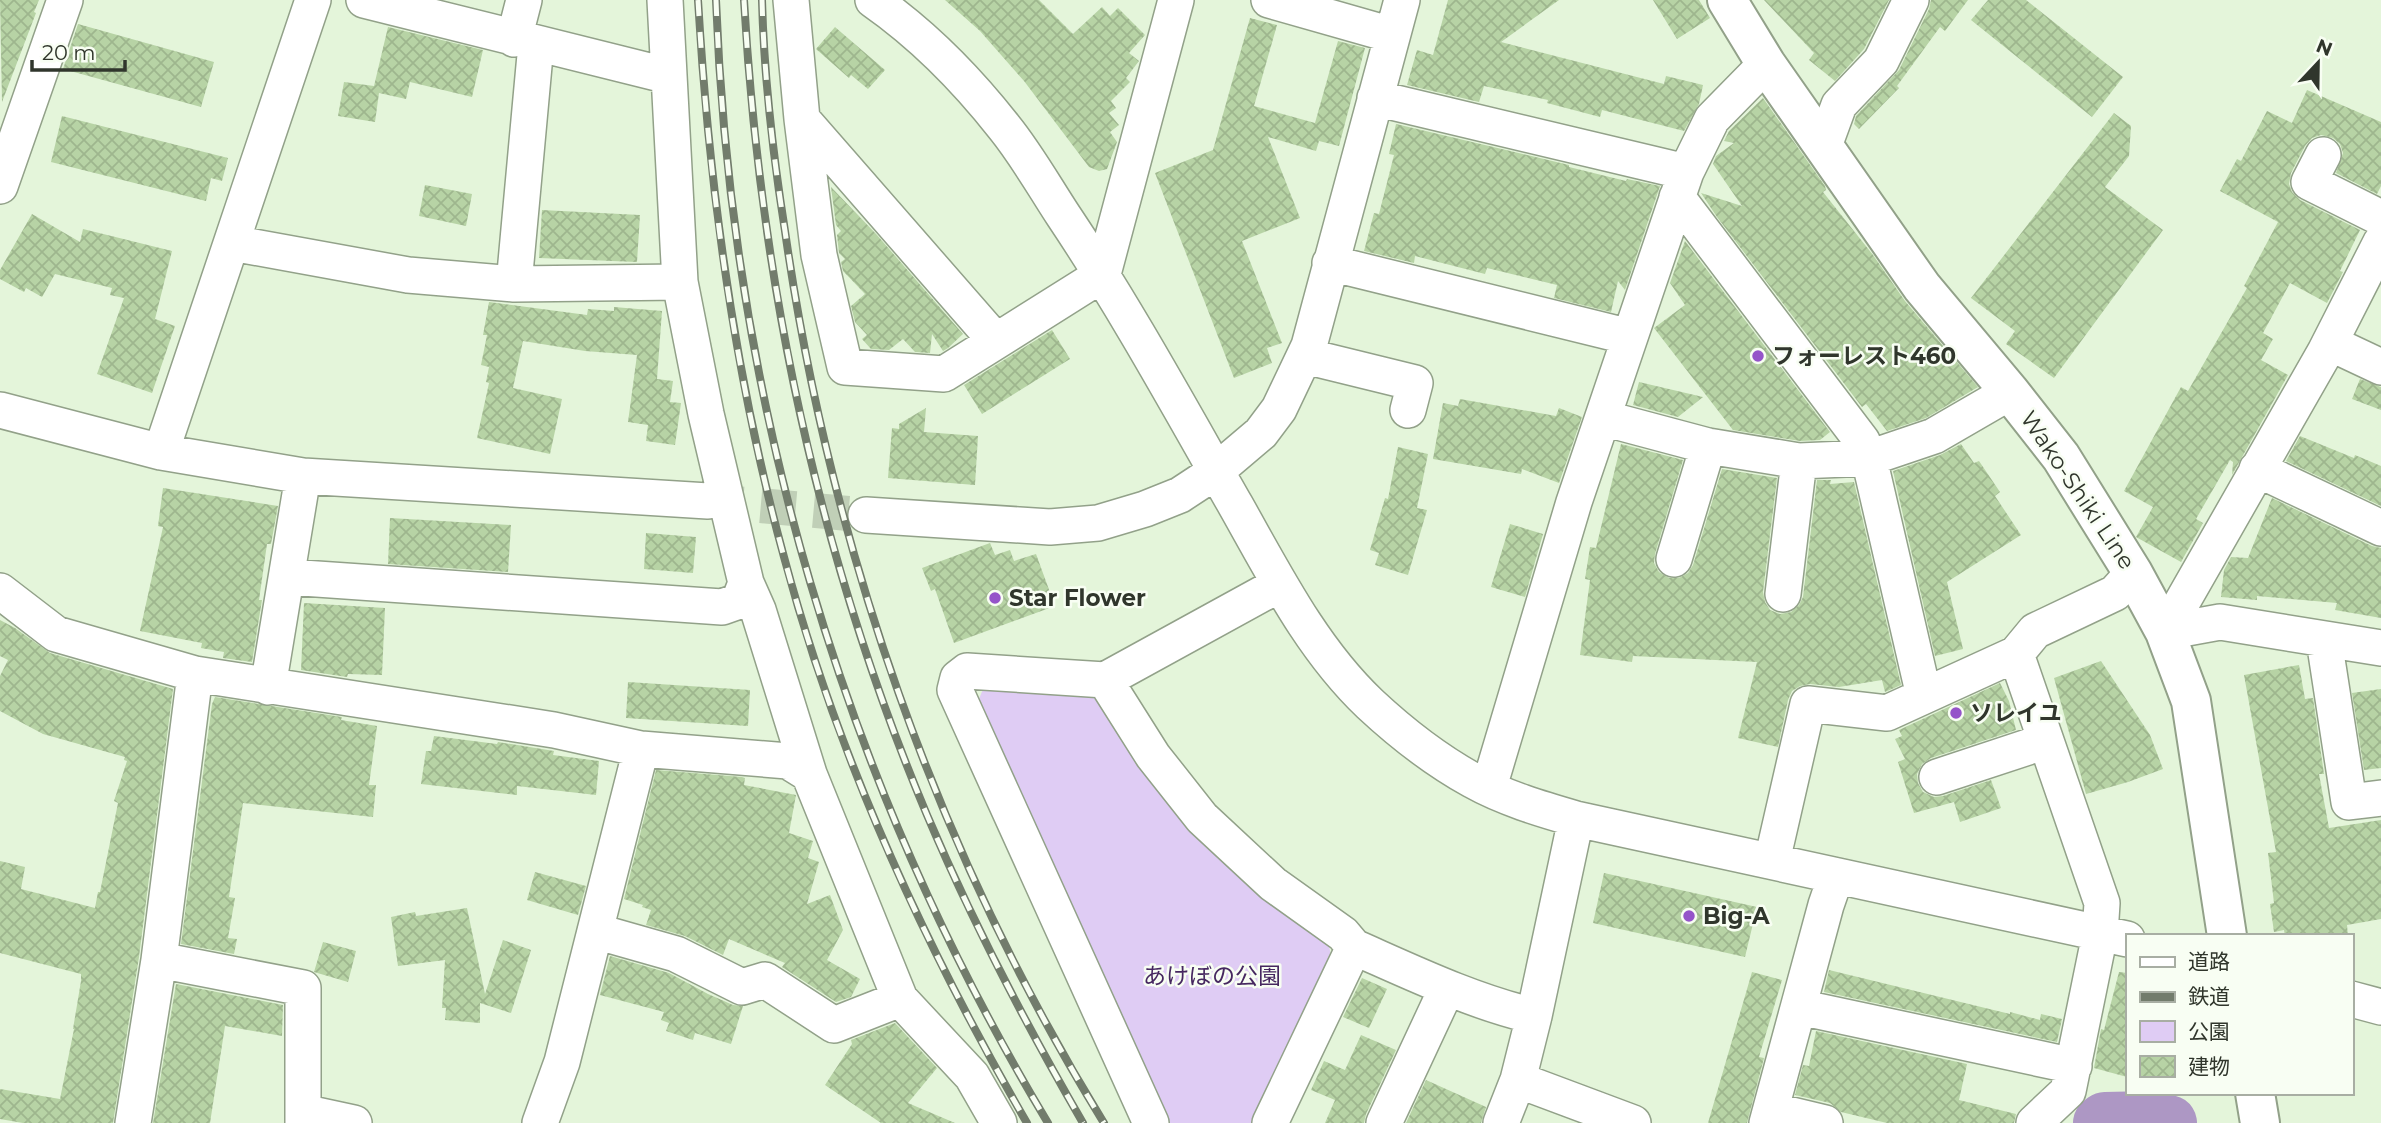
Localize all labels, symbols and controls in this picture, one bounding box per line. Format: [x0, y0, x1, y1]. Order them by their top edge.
scale bar [32, 28, 124, 72]
north arrow [2283, 28, 2353, 98]
text: N [2313, 34, 2336, 61]
text: 20 m [42, 40, 96, 65]
place label: フォーレスト460 [1772, 342, 1956, 370]
marker: フォーレスト460 [1750, 348, 1766, 364]
street label: Wako-Shiki Line [2015, 405, 2141, 575]
place label: Star Flower [1009, 584, 1146, 612]
marker: Star Flower [987, 590, 1003, 606]
place label: ソレイユ [1970, 699, 2062, 727]
marker: ソレイユ [1948, 705, 1964, 721]
place label: Big-A [1703, 902, 1770, 930]
marker: Big-A [1681, 908, 1697, 924]
legend [2126, 934, 2353, 1095]
text: 道路 [2188, 949, 2230, 974]
park label: あけぼの公園 [1143, 962, 1281, 990]
text: 鉄道 [2188, 984, 2230, 1009]
text: 公園 [2188, 1019, 2230, 1044]
text: 建物 [2188, 1054, 2230, 1079]

